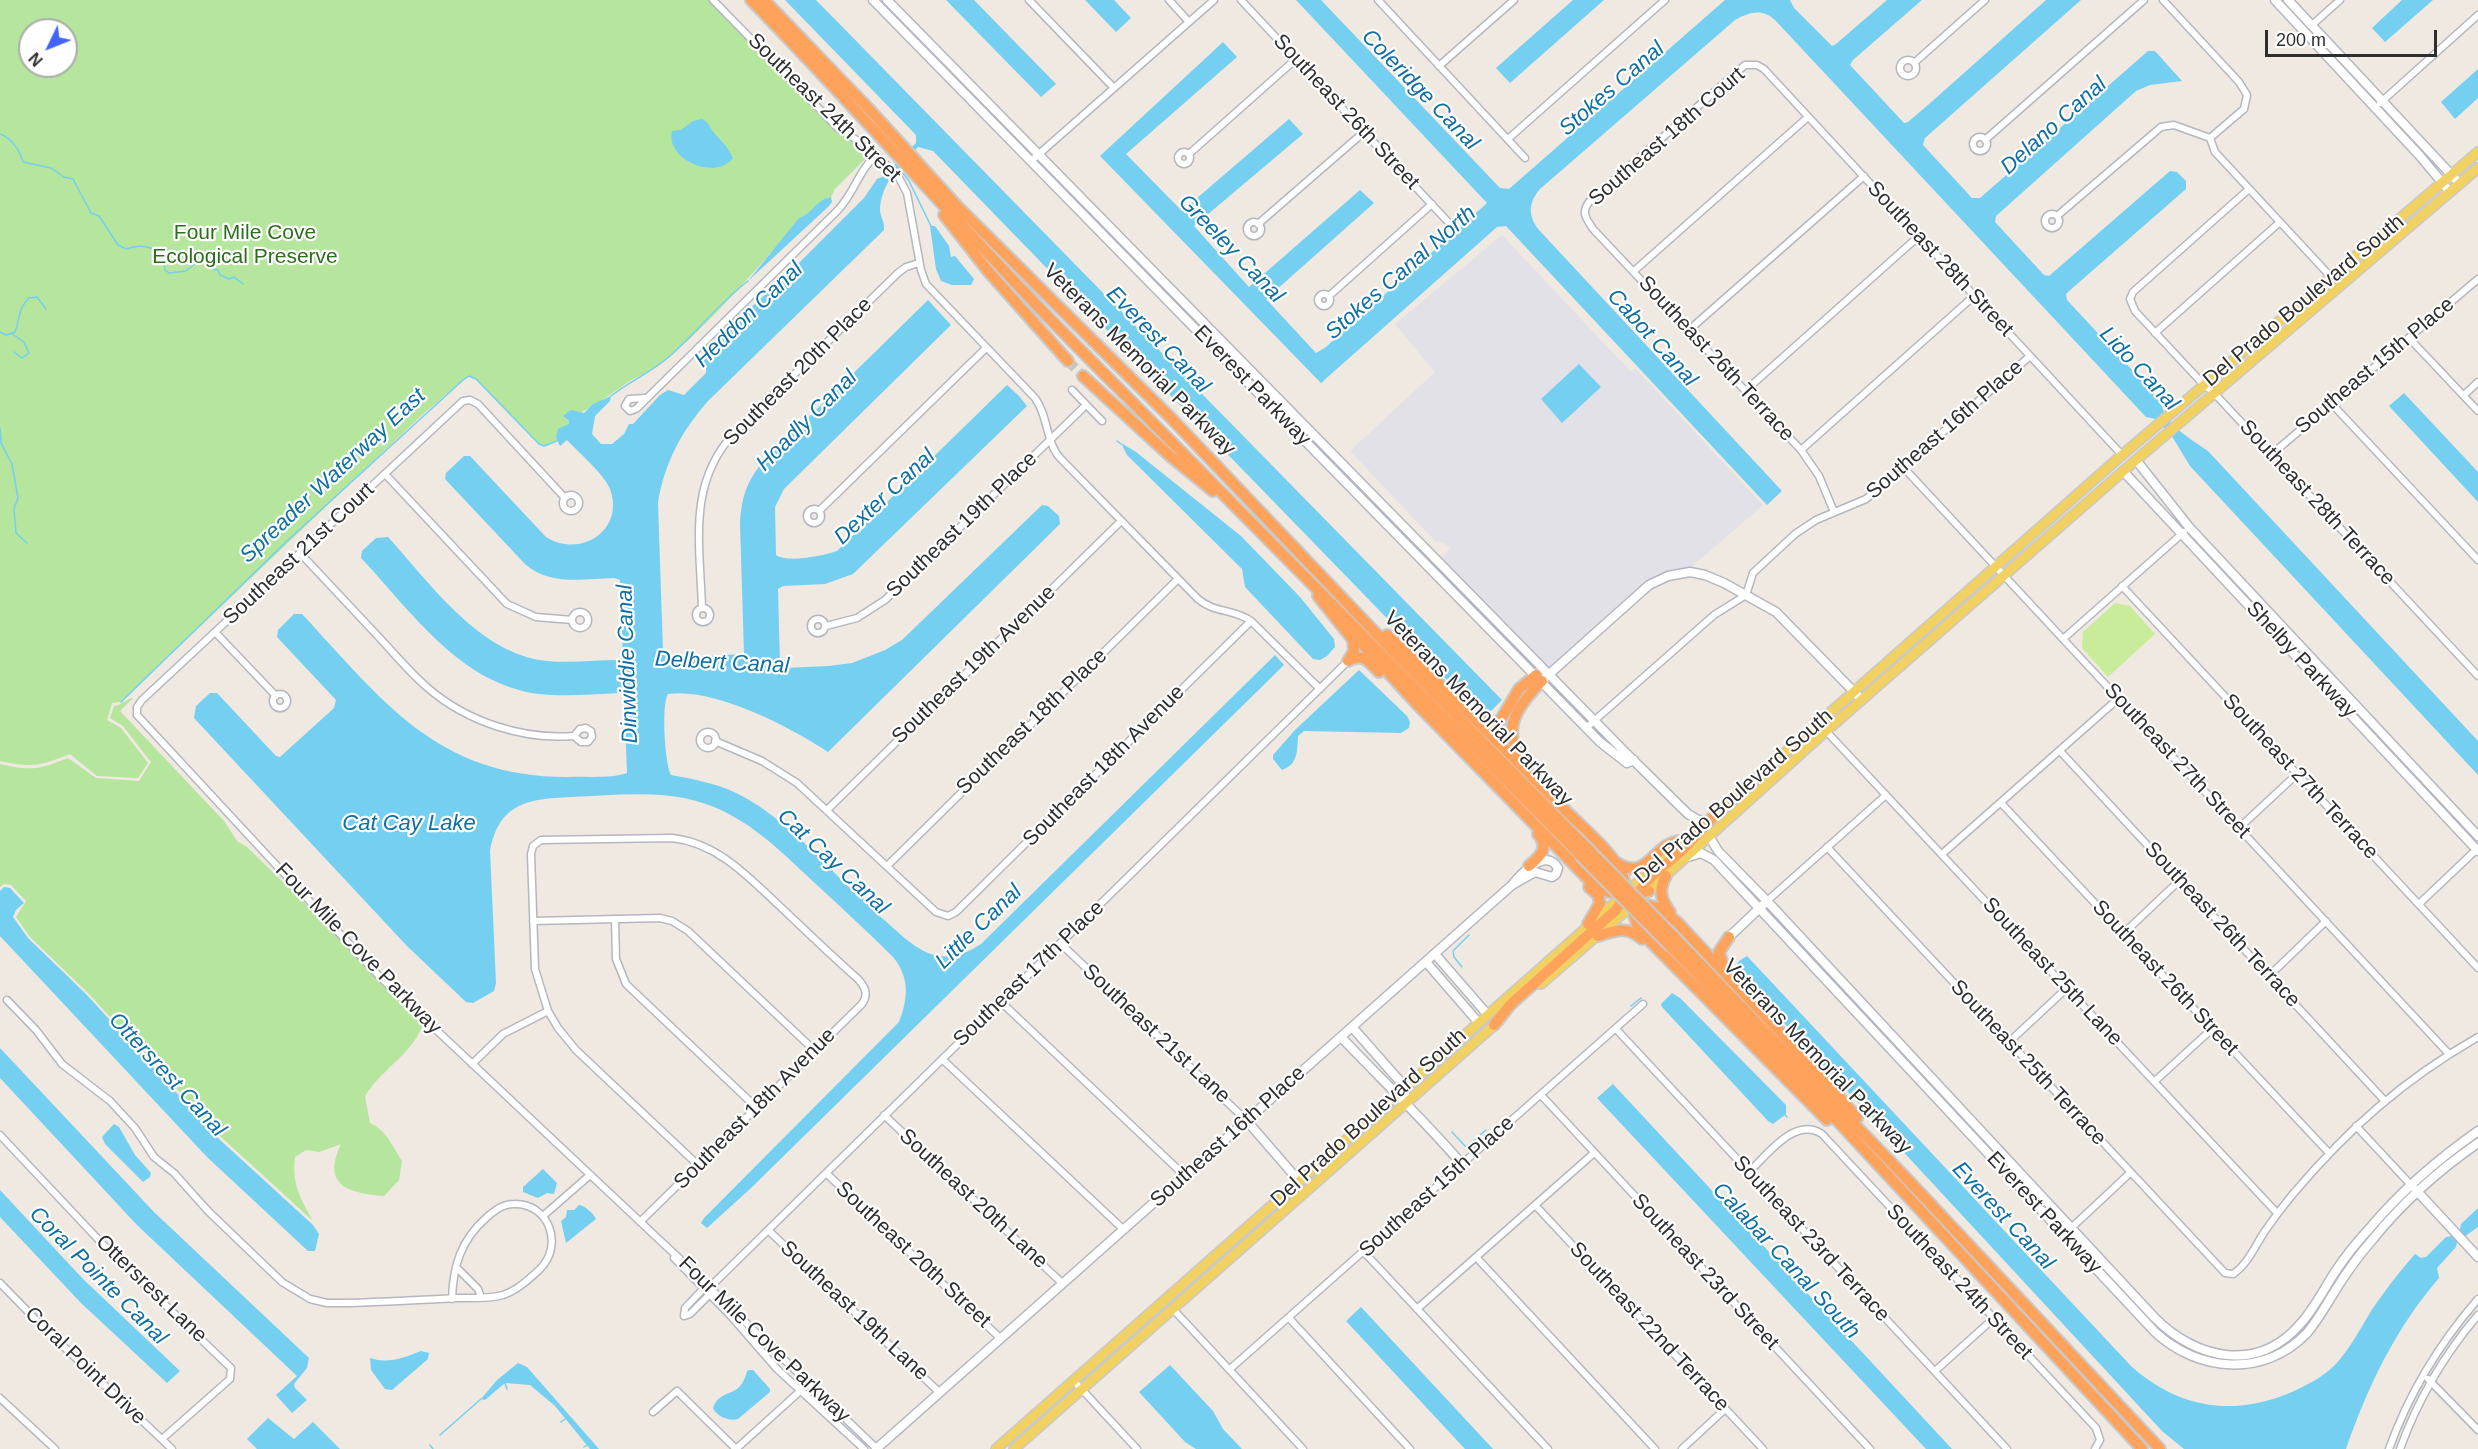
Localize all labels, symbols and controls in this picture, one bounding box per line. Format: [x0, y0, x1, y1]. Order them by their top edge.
north arrow [18, 18, 78, 78]
scale bar [2268, 18, 2440, 56]
water label: Coleridge Canal [1356, 24, 1484, 156]
street label: Southeast 24th Street [742, 28, 906, 188]
street label: Southeast 26th Street [1268, 29, 1424, 195]
text: 200 m [2276, 30, 2326, 50]
water label: Stokes Canal [1554, 36, 1670, 142]
text: N [26, 49, 46, 69]
street label: Southeast 18th Court [1584, 62, 1750, 212]
water label: Delano Canal [1996, 72, 2112, 180]
street label: Southeast 28th Street [1862, 176, 2018, 342]
water label: Greeley Canal [1173, 189, 1289, 309]
water label: Stokes Canal North [1320, 200, 1482, 346]
street label: Del Prado Boulevard South [2198, 210, 2410, 392]
park label: Four Mile Cove Ecological Preserve [152, 220, 338, 270]
water label: Heddon Canal [689, 257, 809, 373]
street label: Veterans Memorial Parkway [1038, 259, 1240, 461]
street label: Southeast 26th Terrace [1633, 271, 1799, 447]
water label: Everest Canal [1101, 281, 1215, 399]
water label: Cabot Canal [1601, 284, 1703, 392]
street label: Southeast 15th Place [2290, 292, 2460, 440]
street label: Southeast 20th Place [719, 293, 877, 451]
street label: Everest Parkway [1188, 321, 1316, 451]
water label: Lido Canal [2093, 322, 2185, 416]
street label: Southeast 16th Place [1861, 355, 2029, 505]
water label: Hoadly Canal [751, 365, 863, 477]
water label: Spreader Waterway East [235, 383, 431, 569]
street label: Southeast 28th Terrace [2234, 415, 2400, 591]
water label: Dexter Canal [829, 444, 941, 550]
street label: Southeast 19th Place [881, 447, 1043, 603]
street label: Southeast 21st Court [218, 478, 380, 630]
street label: Southeast 19th Avenue [887, 580, 1061, 750]
water label: Dinwiddie Canal [612, 584, 644, 744]
street label: Shelby Parkway [2240, 596, 2362, 724]
street label: Veterans Memorial Parkway [1378, 606, 1578, 812]
street label: Southeast 18th Place [951, 644, 1113, 800]
water label: Delbert Canal [654, 646, 790, 680]
street label: Southeast 27th Street [2099, 678, 2255, 844]
street label: Southeast 18th Avenue [1018, 680, 1190, 852]
street label: Southeast 27th Terrace [2217, 689, 2383, 865]
street label: Del Prado Boulevard South [1630, 704, 1838, 890]
water label: Cat Cay Canal [772, 804, 894, 920]
water label: Cat Cay Lake [342, 811, 476, 837]
street label: Southeast 26th Terrace [2139, 837, 2305, 1013]
street label: Four Mile Cove Parkway [269, 858, 447, 1040]
water label: Little Canal [930, 879, 1028, 975]
street label: Southeast 25th Lane [1977, 893, 2127, 1051]
street label: Southeast 26th Street [2087, 895, 2243, 1061]
street label: Southeast 17th Place [948, 896, 1110, 1052]
street label: Veterans Memorial Parkway [1717, 954, 1917, 1160]
street label: Southeast 21st Lane [1077, 959, 1235, 1109]
street label: Southeast 25th Terrace [1945, 975, 2111, 1151]
water label: Ottersrest Canal [103, 1007, 231, 1143]
street label: Southeast 18th Avenue [669, 1023, 841, 1195]
street label: Del Prado Boulevard South [1266, 1023, 1472, 1213]
street label: Southeast 16th Place [1145, 1061, 1311, 1213]
street label: Southeast 15th Place [1354, 1111, 1520, 1263]
street label: Southeast 20th Lane [894, 1124, 1052, 1274]
street label: Everest Parkway [1981, 1147, 2107, 1279]
street label: Southeast 23rd Terrace [1727, 1151, 1895, 1327]
water label: Everest Canal [1946, 1156, 2060, 1276]
street label: Southeast 20th Street [830, 1177, 996, 1333]
water label: Calabar Canal South [1707, 1177, 1865, 1345]
street label: Southeast 23rd Street [1626, 1189, 1784, 1355]
street label: Southeast 24th Street [1881, 1199, 2037, 1365]
water label: Coral Pointe Canal [23, 1201, 173, 1351]
street label: Ottersrest Lane [90, 1230, 212, 1348]
street label: Southeast 19th Lane [775, 1236, 933, 1386]
street label: Southeast 22nd Terrace [1564, 1237, 1734, 1417]
street label: Four Mile Cove Parkway [673, 1251, 855, 1429]
street label: Coral Point Drive [19, 1302, 151, 1430]

